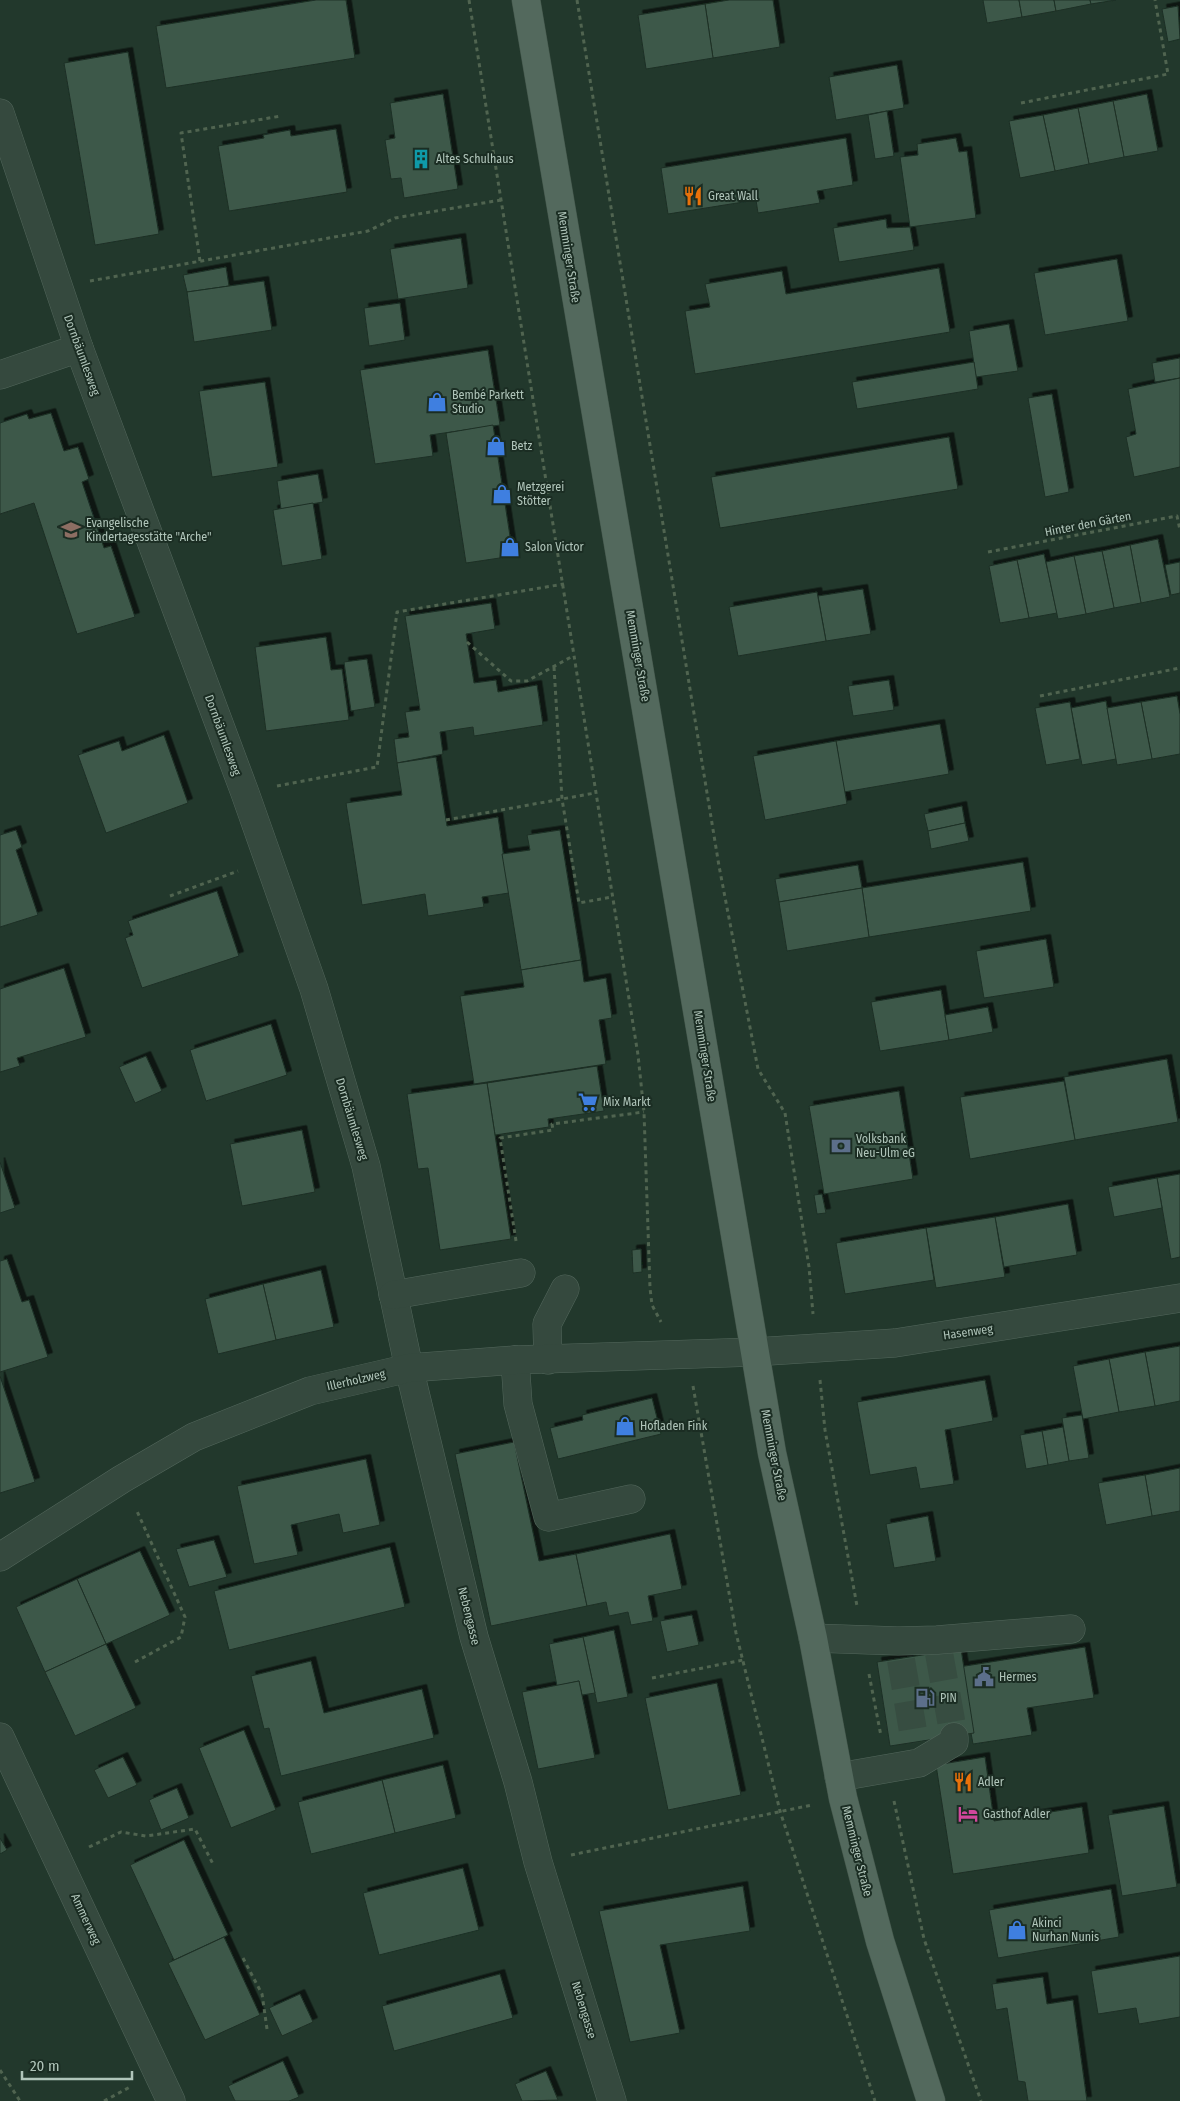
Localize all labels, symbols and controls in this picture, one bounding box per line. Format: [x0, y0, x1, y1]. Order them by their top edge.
building icon: Altes Schulhaus [410, 148, 432, 170]
place label: Altes Schulhaus [436, 152, 514, 166]
restaurant icon: Great Wall [682, 185, 704, 207]
place label: Great Wall [708, 189, 758, 203]
street label: Memminger Straße [555, 210, 583, 304]
street label: Dornbäumlesweg [61, 313, 103, 398]
place label: Bembé Parkett Studio [452, 388, 524, 416]
shop icon: Bembé Parkett Studio [426, 391, 448, 413]
shop icon: Betz [485, 435, 507, 457]
place label: Betz [511, 439, 532, 453]
place label: Metzgerei Stötter [517, 480, 564, 508]
shop icon: Metzgerei Stötter [491, 483, 513, 505]
street label: Hinter den Gärten [1044, 509, 1132, 539]
place label: Evangelische Kindertagesstätte "Arche" [86, 516, 212, 544]
school or university icon: Evangelische Kindertagesstätte "Arche" [60, 519, 82, 541]
shop icon: Salon Victor [499, 536, 521, 558]
place label: Salon Victor [525, 540, 585, 554]
street label: Memminger Straße [623, 609, 653, 703]
street label: Dornbäumlesweg [202, 693, 244, 778]
street label: Memminger Straße [691, 1009, 719, 1103]
street label: Dornbäumlesweg [333, 1076, 371, 1162]
supermarket icon: Mix Markt [577, 1091, 599, 1113]
place label: Mix Markt [603, 1095, 651, 1109]
place label: Volksbank Neu-Ulm eG [856, 1132, 915, 1160]
bank icon: Volksbank Neu-Ulm eG [830, 1135, 852, 1157]
street label: Hasenweg [942, 1322, 994, 1342]
street label: Illerholzweg [325, 1366, 387, 1394]
street label: Memminger Straße [758, 1408, 790, 1502]
shop icon: Hofladen Fink [614, 1415, 636, 1437]
place label: Hofladen Fink [640, 1419, 708, 1433]
street label: Nebengasse [455, 1586, 483, 1646]
public building icon: Hermes [973, 1666, 995, 1688]
place label: Hermes [999, 1670, 1037, 1684]
fuel station icon: PIN [914, 1687, 936, 1709]
place label: PIN [940, 1691, 957, 1705]
restaurant icon: Adler [952, 1771, 974, 1793]
place label: Adler [978, 1775, 1005, 1789]
hotel icon: Gasthof Adler [957, 1803, 979, 1825]
street label: Memminger Straße [839, 1804, 875, 1898]
place label: Gasthof Adler [983, 1807, 1051, 1821]
street label: Ammerweg [68, 1891, 104, 1947]
place label: Akinci Nurhan Nunis [1032, 1916, 1099, 1944]
shop icon: Akinci Nurhan Nunis [1006, 1919, 1028, 1941]
street label: Nebengasse [569, 1980, 599, 2040]
scale bar [22, 2048, 132, 2080]
text: 20 m [30, 2057, 60, 2075]

